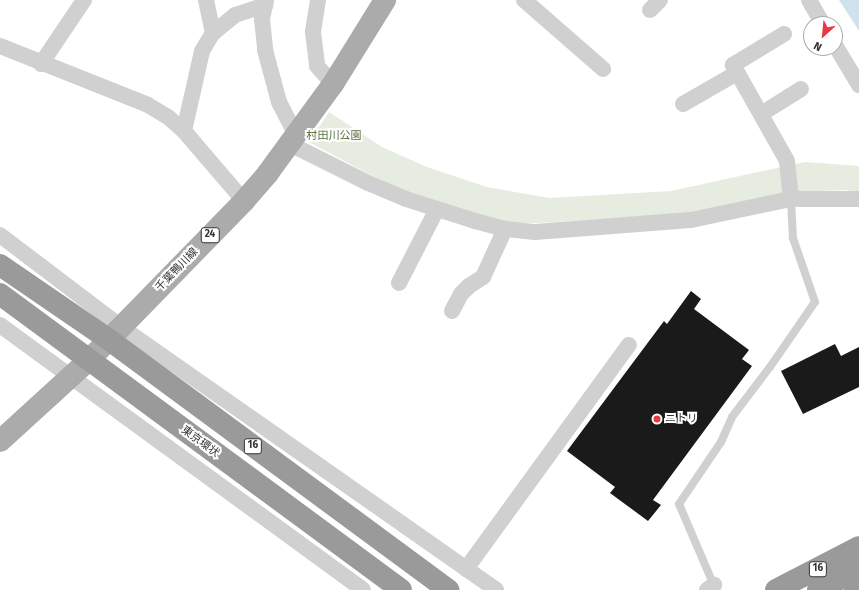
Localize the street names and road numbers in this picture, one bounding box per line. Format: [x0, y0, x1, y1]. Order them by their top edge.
road number: 24 [200, 227, 220, 243]
street label: 千葉鴨川線 [153, 246, 201, 294]
street label: 東京環状 [178, 424, 222, 460]
road number: 16 [243, 438, 263, 454]
road number: 16 [808, 561, 828, 577]

